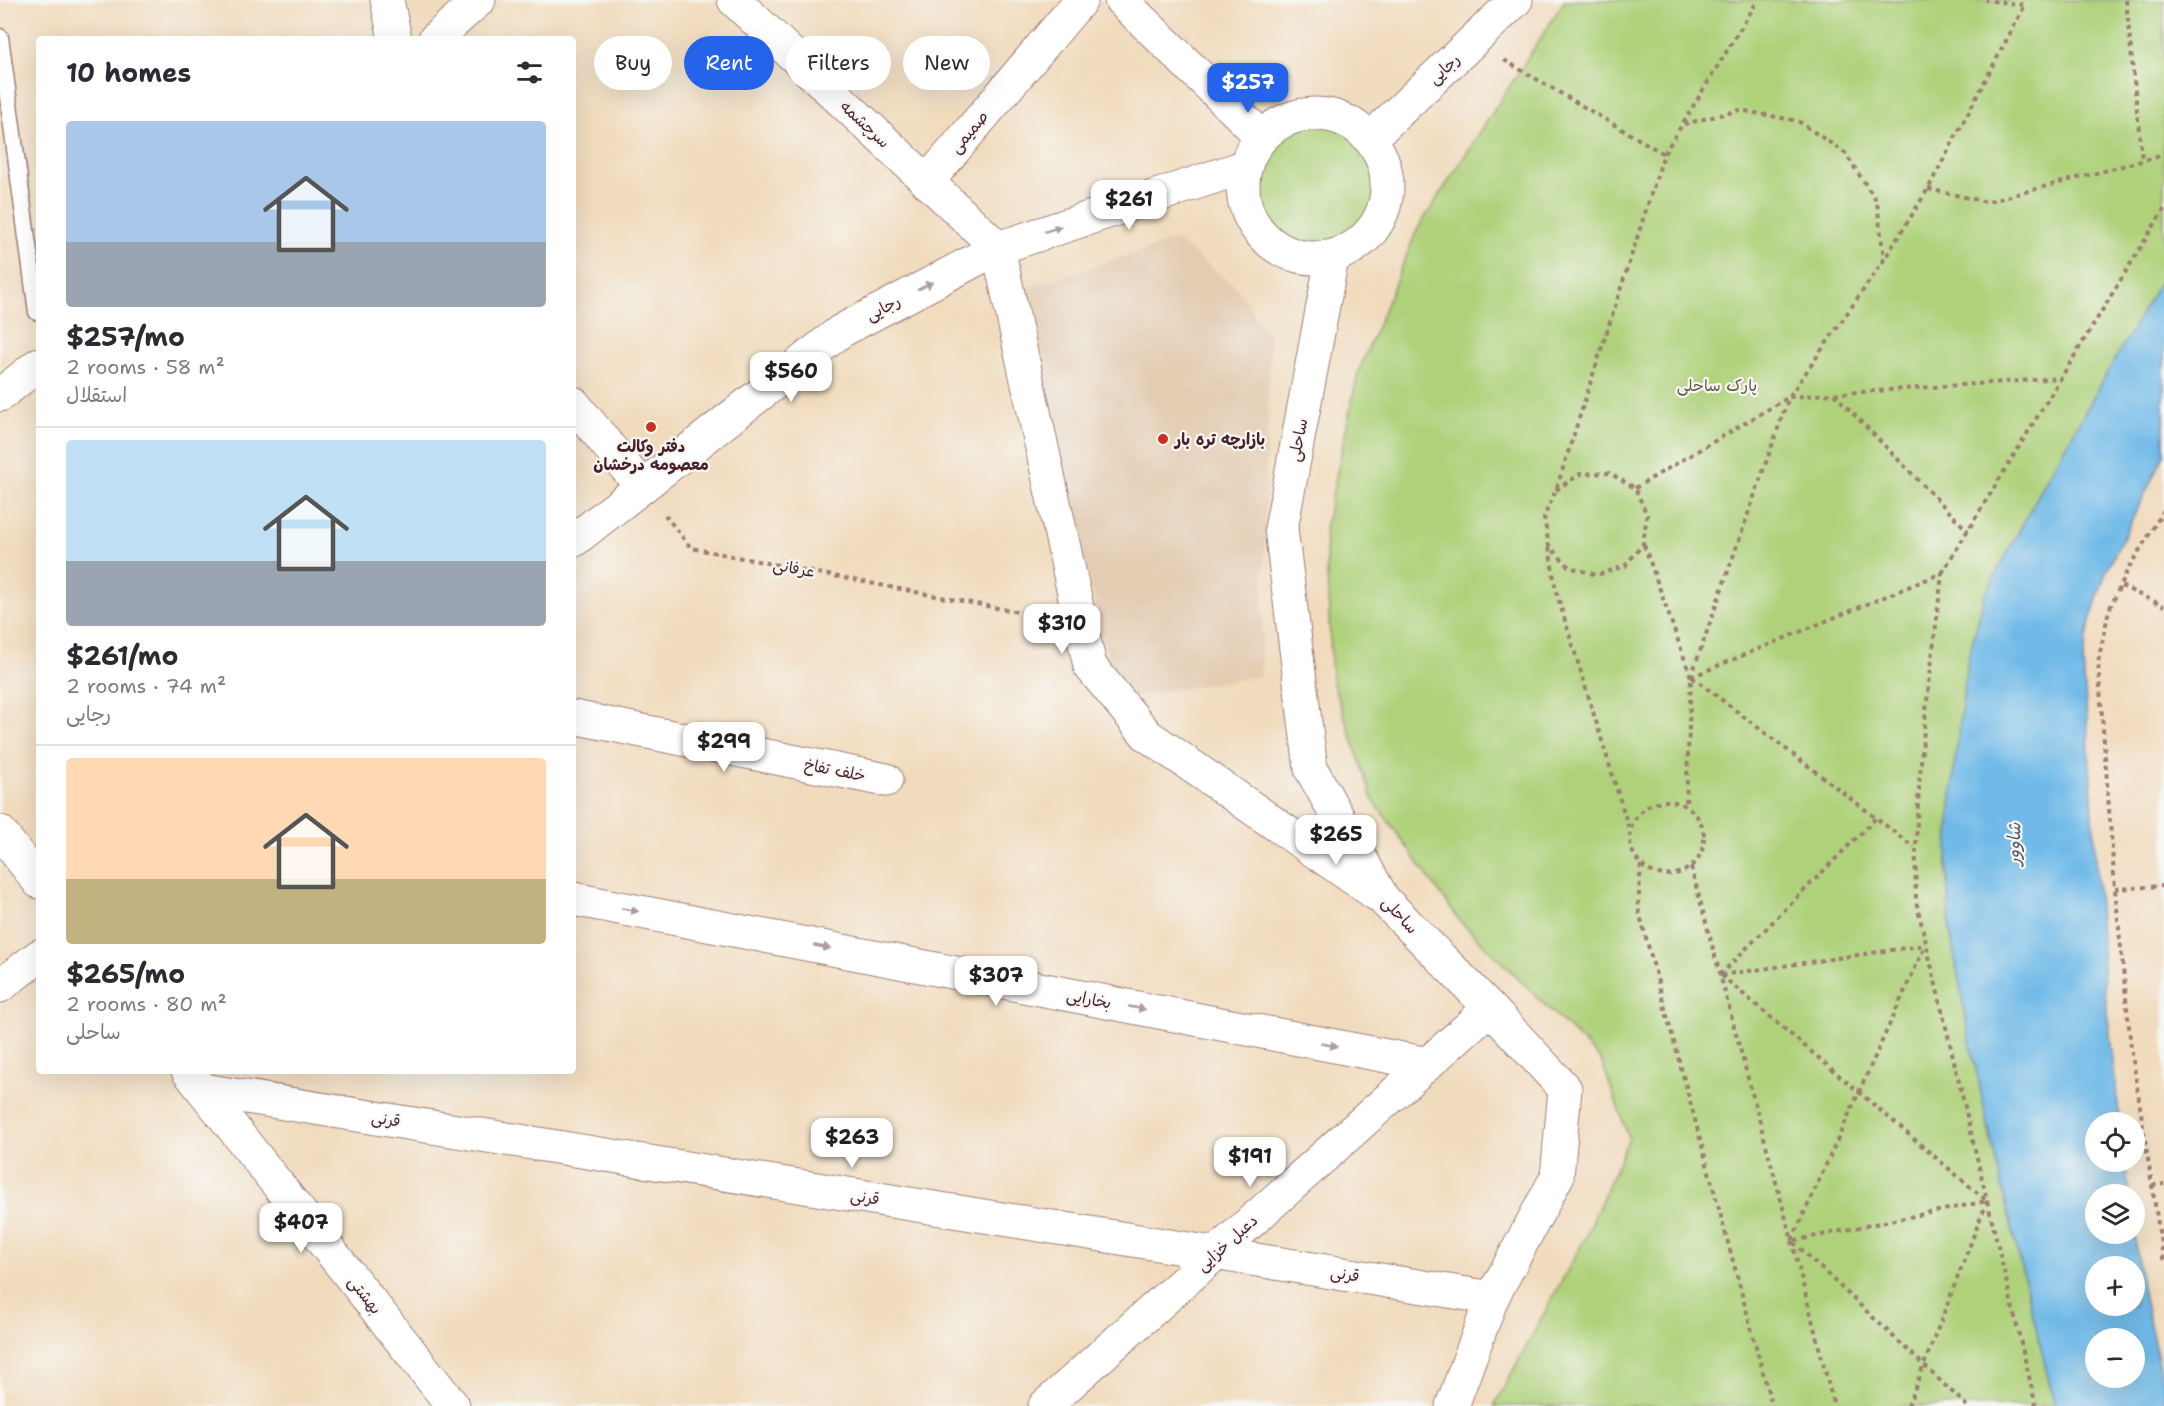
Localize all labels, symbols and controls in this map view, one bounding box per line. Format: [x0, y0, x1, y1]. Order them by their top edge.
chip: Buy [594, 36, 672, 90]
chip: Rent [684, 36, 774, 90]
chip: Filters [786, 36, 891, 90]
chip: New [903, 36, 990, 90]
street label: رجایی [1424, 49, 1464, 89]
text: 10 homes [66, 55, 191, 90]
icon: filters [513, 56, 546, 89]
pin: $257 [1212, 63, 1284, 114]
text: $257 [1221, 69, 1275, 95]
street label: سرچشمه [836, 96, 894, 152]
street label: صمیمی [945, 106, 993, 158]
icon: home [252, 160, 360, 268]
pin: $261 [1093, 180, 1165, 231]
text: $261 [1105, 186, 1153, 212]
one-way arrow [1044, 224, 1062, 234]
one-way arrow [917, 281, 934, 291]
street label: رجایی [862, 290, 904, 326]
text: $257/mo [66, 319, 185, 354]
pin: $560 [755, 352, 827, 403]
text: 2 rooms · 58 m² [66, 354, 225, 380]
text: $560 [764, 358, 818, 384]
park label: پارک ساحلی [1677, 375, 1757, 396]
text: استقلال [66, 382, 127, 408]
street label: ساحلی [1284, 416, 1312, 464]
marker: دفتر وکالت معصومه درخشان [644, 420, 658, 434]
place label: بازارچه تره بار [1173, 429, 1265, 450]
marker: بازارچه تره بار [1156, 432, 1170, 446]
place label: دفتر وکالت معصومه درخشان [593, 436, 709, 475]
icon: home [252, 479, 360, 587]
street label: عرفانی [771, 554, 817, 582]
pin: $310 [1026, 604, 1098, 655]
text: $310 [1037, 610, 1087, 636]
text: $261/mo [66, 638, 178, 673]
text: 2 rooms · 74 m² [66, 673, 226, 699]
text: رجایی [66, 701, 111, 727]
pin: $299 [688, 722, 760, 773]
text: $299 [697, 728, 751, 754]
street label: خلف تفاخ [803, 754, 867, 786]
icon: home [252, 797, 360, 905]
pin: $265 [1300, 815, 1372, 866]
text: $265 [1309, 821, 1363, 847]
water label: شاوور [2002, 822, 2026, 867]
street label: ساحلی [1377, 892, 1423, 938]
one-way arrow [621, 906, 640, 915]
one-way arrow [813, 943, 832, 952]
text: $265/mo [66, 956, 185, 991]
pin: $307 [960, 956, 1032, 1007]
text: $307 [968, 962, 1024, 988]
street label: بخارایی [1065, 984, 1113, 1014]
text: 2 rooms · 80 m² [66, 991, 227, 1017]
one-way arrow [1128, 1004, 1147, 1013]
text: ساحلی [66, 1019, 121, 1045]
one-way arrow [1319, 1041, 1338, 1050]
street label: قرنی [370, 1106, 402, 1132]
map controls [2085, 1112, 2145, 1388]
button: locate [2085, 1112, 2145, 1172]
pin: $263 [816, 1118, 888, 1169]
text: $263 [825, 1124, 879, 1150]
pin: $191 [1214, 1137, 1286, 1188]
text: $191 [1228, 1143, 1272, 1169]
street label: قرنی [849, 1184, 881, 1210]
button: layers [2085, 1184, 2145, 1244]
pin: $407 [265, 1203, 337, 1254]
text: $407 [273, 1209, 329, 1235]
street label: دعبل خزایی [1192, 1210, 1262, 1276]
button: + [2085, 1256, 2145, 1316]
street label: قرنی [1329, 1261, 1361, 1287]
street label: بهشتی [343, 1272, 387, 1318]
button: − [2085, 1328, 2145, 1388]

